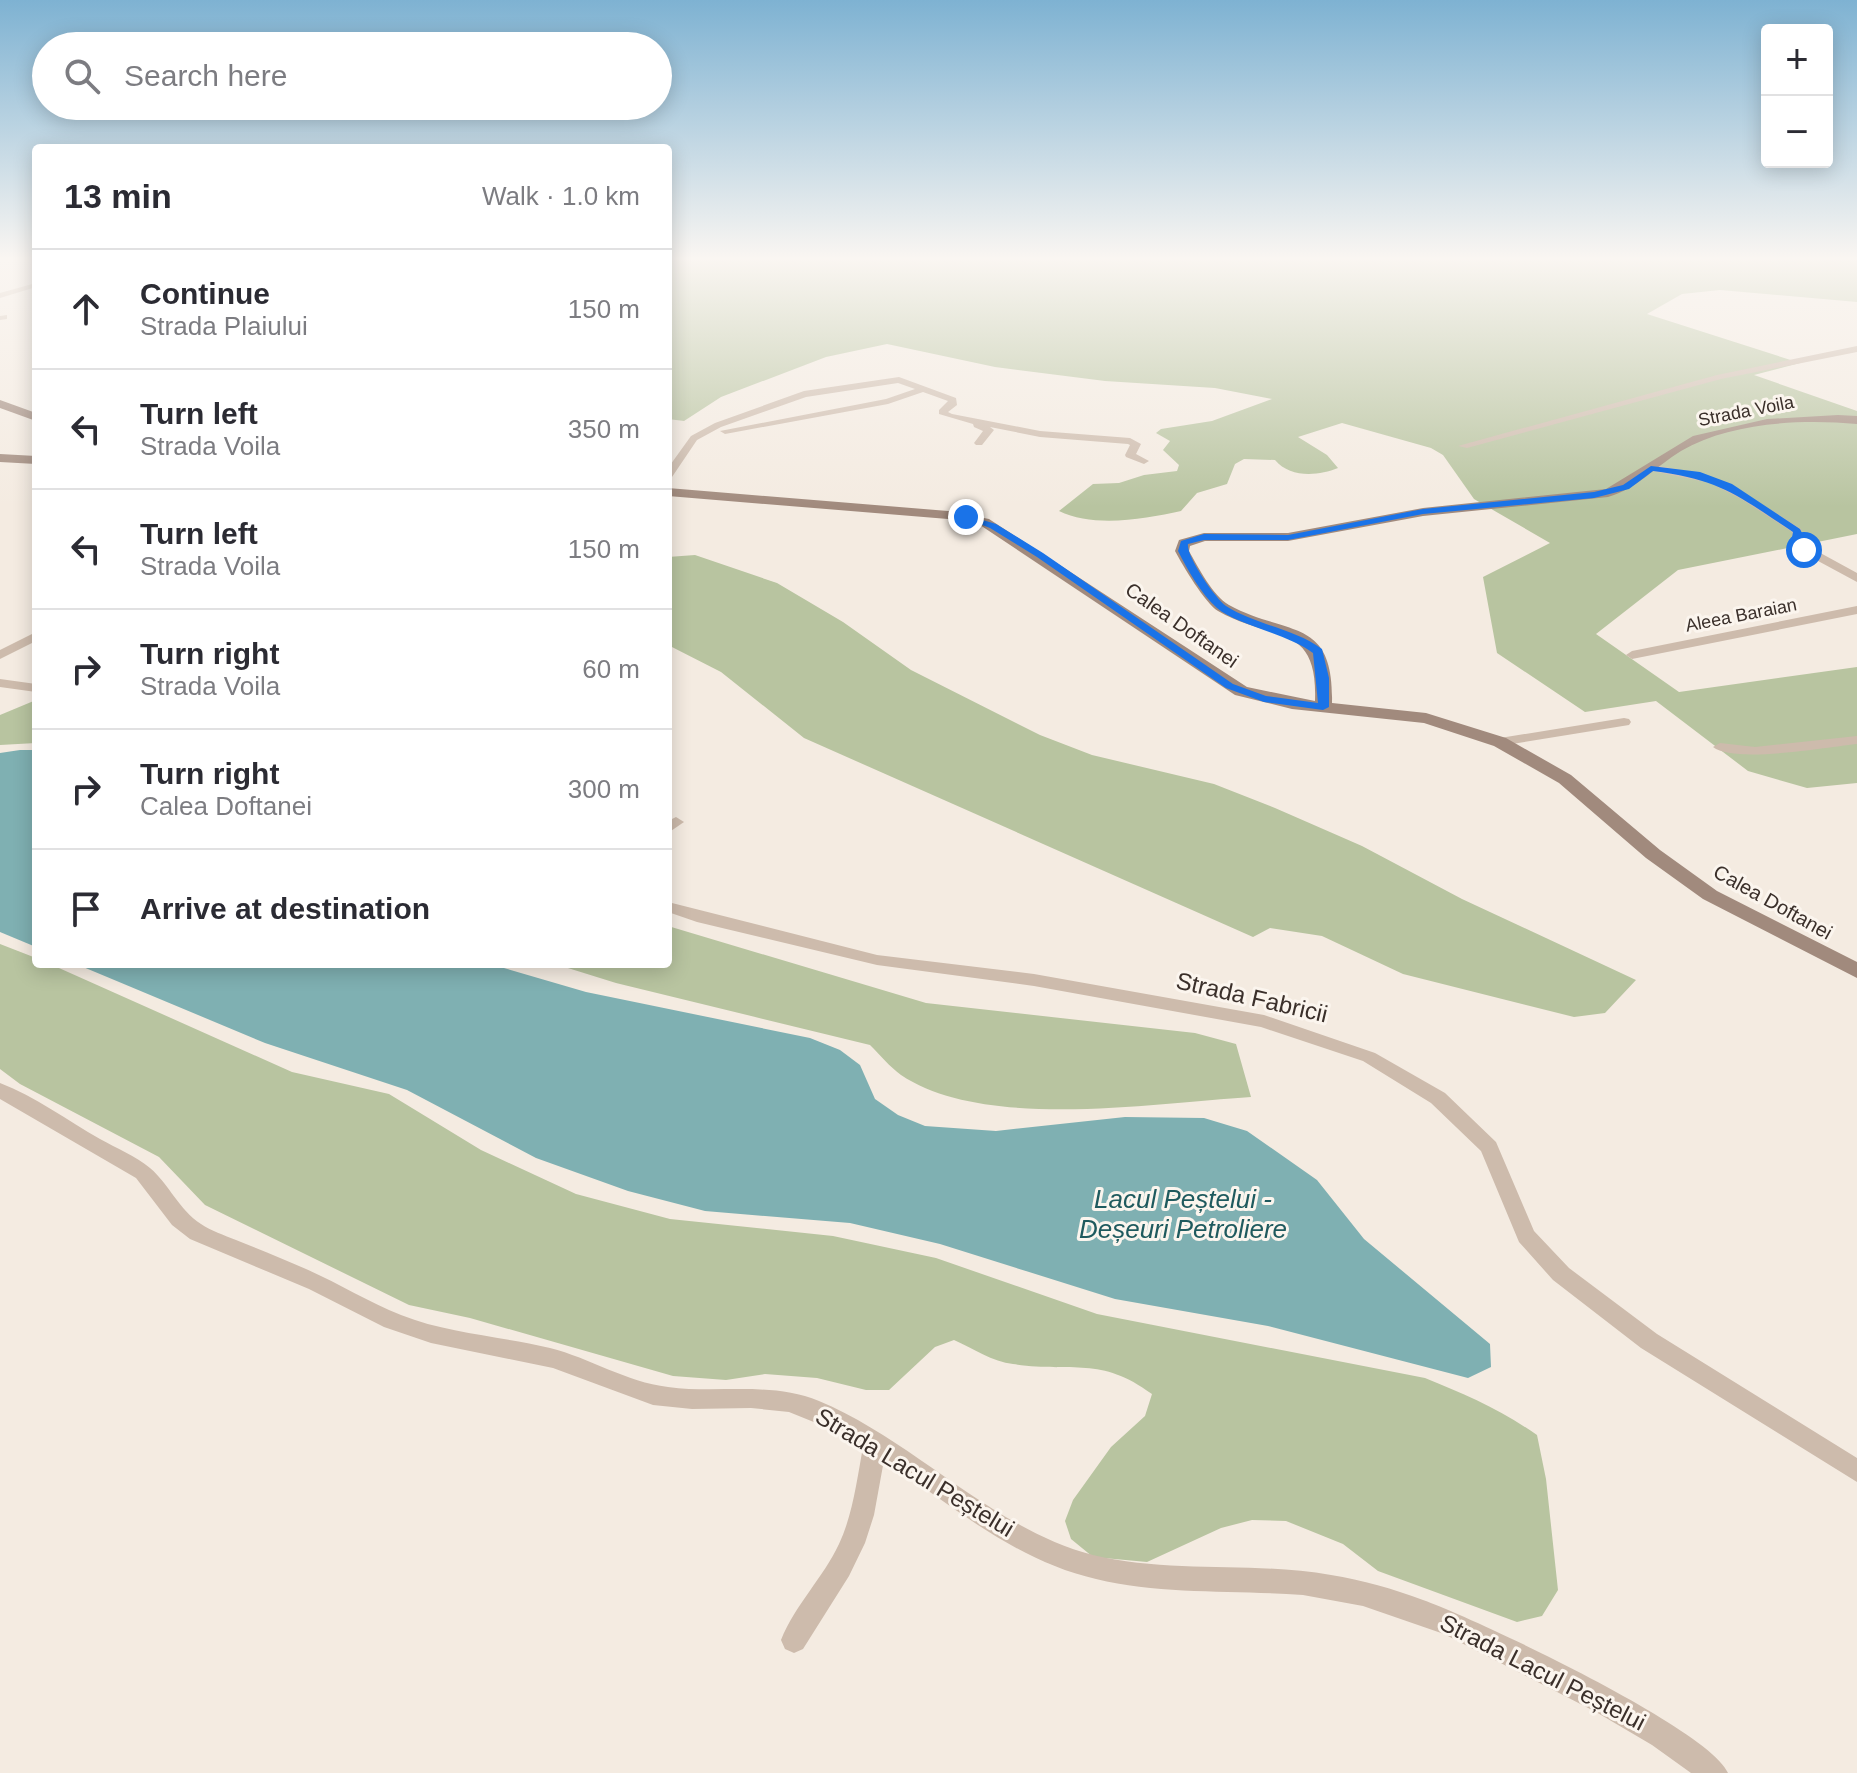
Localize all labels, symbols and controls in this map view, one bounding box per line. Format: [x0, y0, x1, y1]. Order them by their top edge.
map controls [1761, 24, 1833, 168]
button: + [1761, 24, 1833, 96]
search box [32, 32, 672, 120]
icon: search [60, 54, 104, 98]
text: Search here [124, 59, 287, 92]
button: − [1761, 96, 1833, 168]
text: 13 min [64, 177, 172, 215]
text: Walk · 1.0 km [482, 181, 640, 211]
text: Continue [140, 277, 270, 310]
icon: ahead [64, 287, 108, 331]
text: 150 m [568, 294, 640, 324]
text: Strada Plaiului [140, 311, 308, 341]
street label: Strada Voila [1696, 392, 1797, 430]
text: Turn left [140, 397, 258, 430]
icon: left [64, 407, 108, 451]
text: 350 m [568, 414, 640, 444]
text: Strada Voila [140, 431, 280, 461]
route end [948, 499, 984, 535]
text: Turn left [140, 517, 258, 550]
icon: left [64, 527, 108, 571]
route start [1786, 532, 1822, 568]
text: 150 m [568, 534, 640, 564]
text: Strada Voila [140, 551, 280, 581]
street label: Calea Doftanei [1121, 578, 1243, 672]
street label: Aleea Baraian [1684, 594, 1798, 636]
text: Turn right [140, 637, 279, 670]
icon: right [64, 647, 108, 691]
text: 60 m [582, 654, 640, 684]
text: Strada Voila [140, 671, 280, 701]
text: Turn right [140, 757, 279, 790]
icon: right [64, 767, 108, 811]
text: 300 m [568, 774, 640, 804]
text: Calea Doftanei [140, 791, 312, 821]
street label: Calea Doftanei [1710, 860, 1836, 944]
icon: arrive [64, 887, 108, 931]
text: Arrive at destination [140, 892, 430, 925]
street label: Strada Fabricii [1174, 966, 1330, 1028]
water label: Lacul Peștelui - Deșeuri Petroliere [1079, 1184, 1287, 1244]
street label: Strada Lacul Peștelui [811, 1402, 1019, 1542]
street label: Strada Lacul Peștelui [1436, 1608, 1650, 1736]

